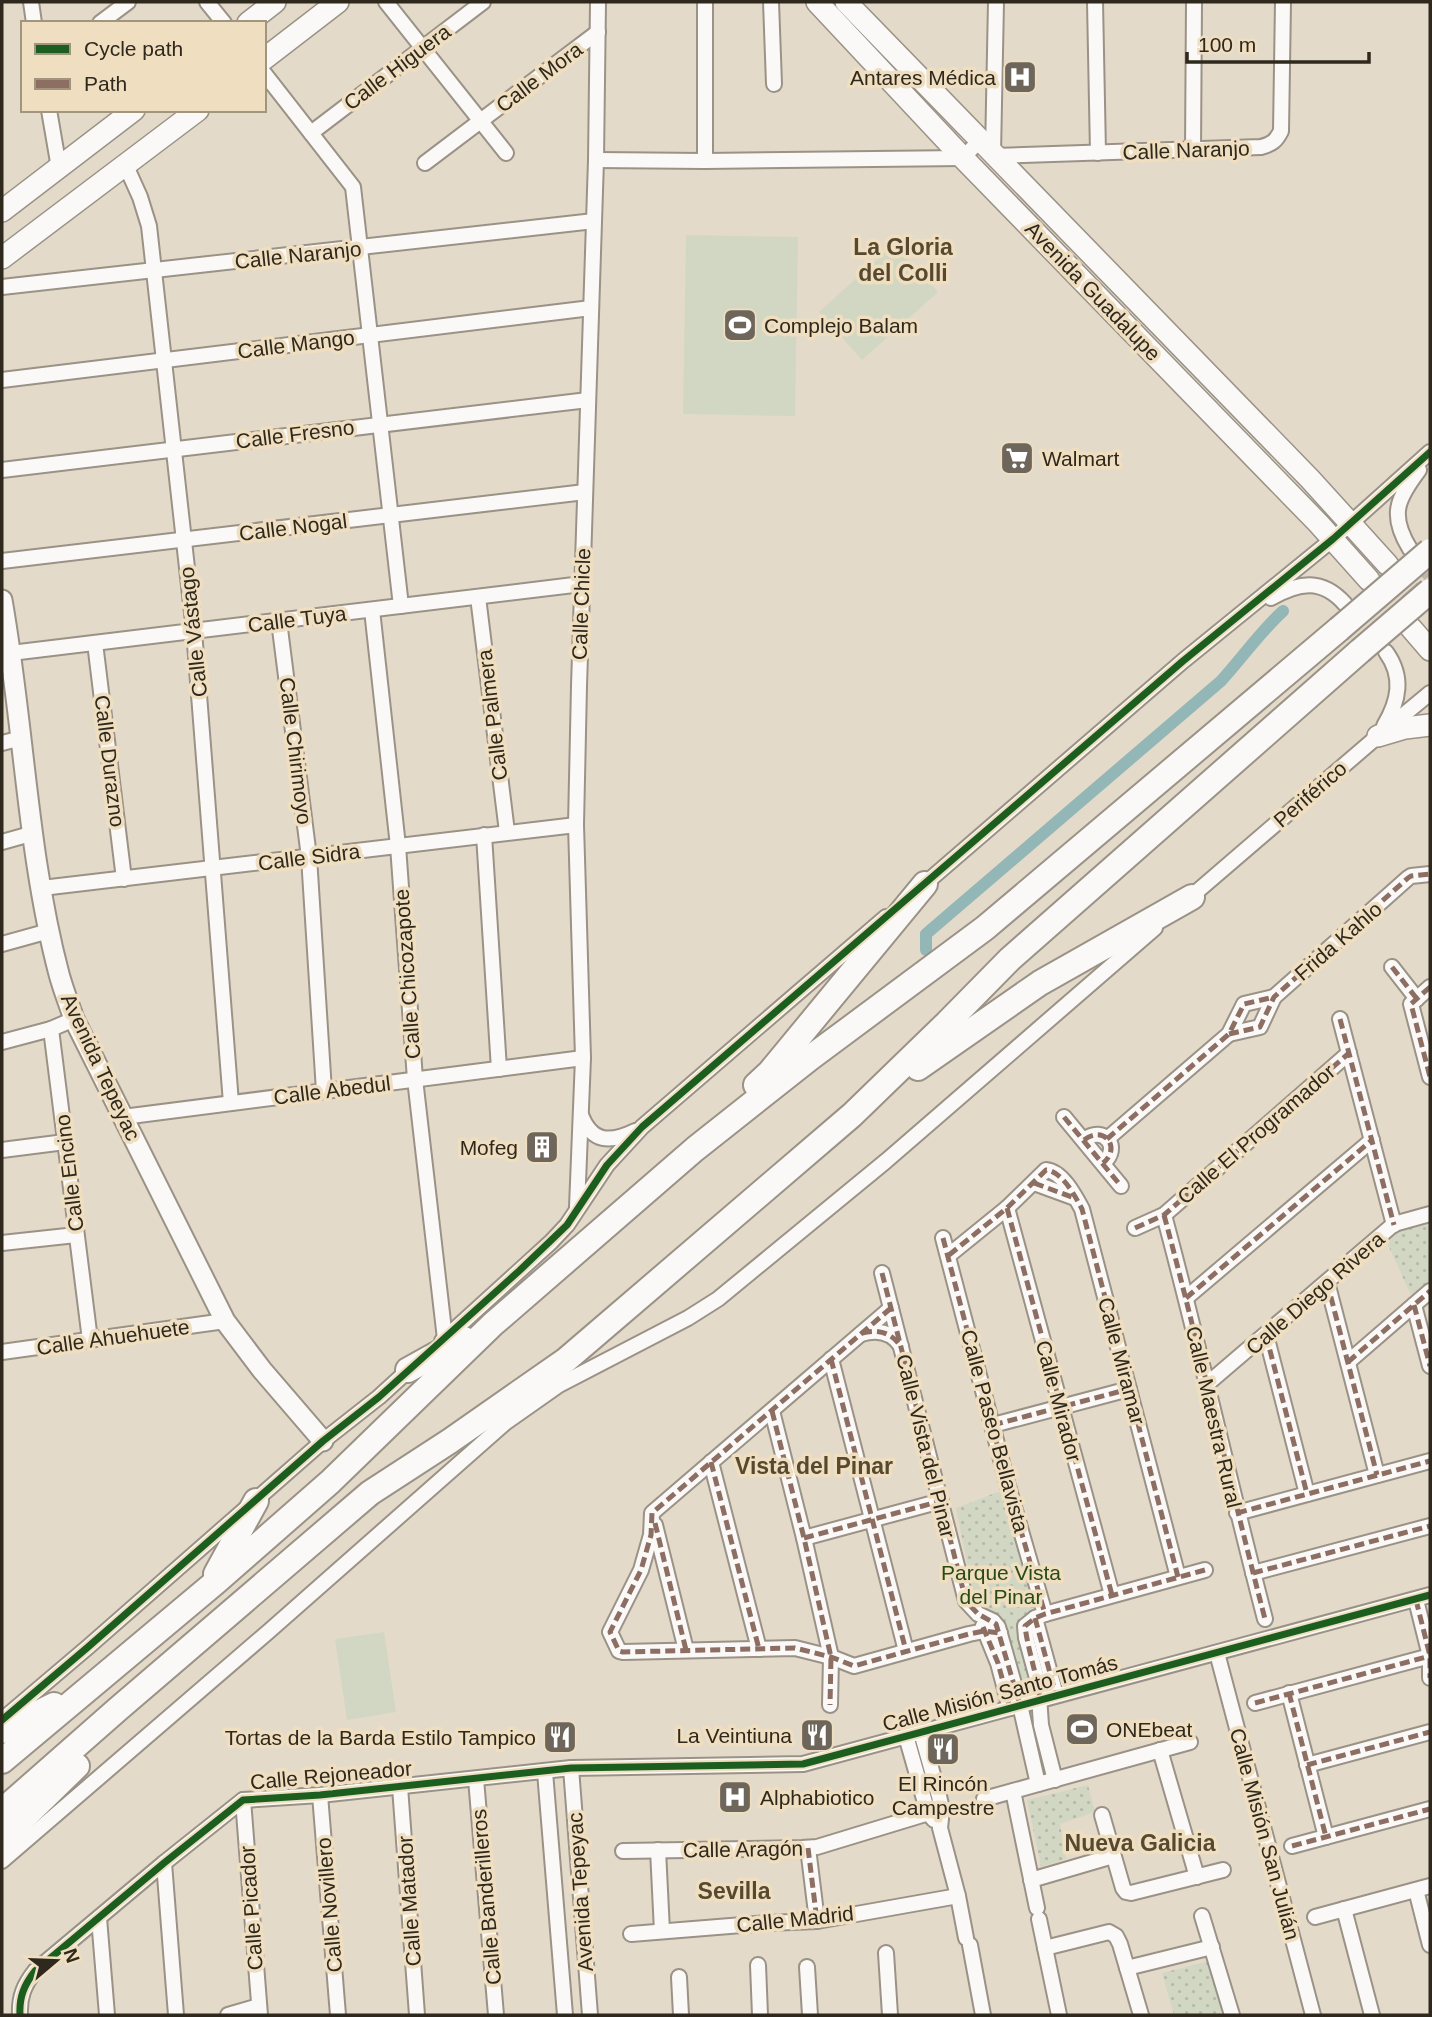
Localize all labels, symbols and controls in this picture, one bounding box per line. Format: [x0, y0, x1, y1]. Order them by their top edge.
street label: Calle Higuera [339, 19, 455, 114]
legend [21, 21, 266, 112]
scale bar [1187, 21, 1369, 65]
text: 100 m [1198, 33, 1256, 56]
text: Cycle path [84, 37, 183, 60]
street label: Calle Mora [492, 37, 587, 117]
hospital icon: Antares Médica [1001, 58, 1039, 96]
place label: Antares Médica [850, 66, 996, 89]
text: Path [84, 72, 127, 95]
street label: Calle Naranjo [1122, 136, 1250, 164]
street label: Avenida Guadalupe [1021, 217, 1165, 365]
district label: La Gloria del Colli [853, 234, 953, 286]
street label: Calle Naranjo [234, 237, 362, 273]
sports icon: Complejo Balam [721, 306, 759, 344]
place label: Complejo Balam [764, 314, 918, 337]
street label: Calle Mango [236, 325, 356, 363]
street label: Calle Fresno [235, 415, 355, 453]
supermarket icon: Walmart [998, 439, 1036, 477]
place label: Walmart [1042, 447, 1120, 470]
street label: Calle Nogal [238, 509, 348, 545]
street label: Calle Chicle [568, 548, 594, 660]
street label: Calle Vástago [175, 566, 211, 698]
street label: Calle Tuya [246, 602, 348, 636]
street label: Calle Palmera [473, 648, 511, 782]
street label: Calle Chirimoyo [276, 676, 316, 826]
street label: Calle Durazno [90, 694, 130, 828]
street label: Periférico [1269, 756, 1351, 832]
street label: Calle Sidra [257, 839, 362, 875]
street label: Calle Chicozapote [390, 888, 424, 1060]
street label: Frida Kahlo [1290, 897, 1386, 985]
street label: Avenida Tepeyac [57, 990, 145, 1144]
street label: Calle El Programador [1173, 1059, 1339, 1209]
street label: Calle Abedul [272, 1071, 392, 1109]
street label: Calle Encino [50, 1113, 88, 1233]
building icon: Mofeg [523, 1128, 561, 1166]
place label: Mofeg [460, 1136, 518, 1159]
street label: Calle Diego Rivera [1241, 1227, 1389, 1359]
street label: Calle Miramar [1094, 1295, 1150, 1427]
street label: Calle Ahuehuete [35, 1315, 191, 1359]
street label: Calle Maestra Rural [1182, 1324, 1246, 1510]
street label: Calle Paseo Bellavista [957, 1327, 1033, 1535]
street label: Calle Mirador [1032, 1338, 1086, 1464]
street label: Calle Vista del Pinar [892, 1352, 960, 1540]
district label: Vista del Pinar [735, 1453, 893, 1479]
park label: Parque Vista del Pinar [941, 1561, 1061, 1608]
street label: Calle Misión Santo Tomás [880, 1651, 1120, 1735]
sports icon: ONEbeat [1063, 1710, 1101, 1748]
restaurant icon: La Veintiuna [798, 1716, 836, 1754]
restaurant icon: Tortas de la Barda Estilo Tampico [541, 1718, 579, 1756]
place label: ONEbeat [1106, 1718, 1193, 1741]
place label: La Veintiuna [676, 1724, 792, 1747]
place label: Tortas de la Barda Estilo Tampico [225, 1726, 536, 1749]
street label: Calle Misión San Julián [1226, 1726, 1304, 1942]
restaurant icon: El Rincón Campestre [924, 1730, 962, 1768]
street label: Calle Rejoneador [249, 1756, 413, 1794]
place label: El Rincón Campestre [892, 1772, 994, 1819]
hospital icon: Alphabiotico [716, 1778, 754, 1816]
place label: Alphabiotico [760, 1786, 874, 1809]
street label: Calle Banderilleros [467, 1808, 505, 1986]
street label: Avenida Tepeyac [563, 1812, 597, 1972]
district label: Nueva Galicia [1065, 1830, 1216, 1856]
street label: Calle Matador [393, 1835, 425, 1967]
street label: Calle Aragón [683, 1836, 803, 1862]
street label: Calle Novillero [312, 1837, 346, 1973]
street label: Calle Picador [235, 1845, 267, 1971]
district label: Sevilla [698, 1878, 771, 1904]
street label: Calle Madrid [735, 1901, 855, 1937]
north arrow [21, 1926, 91, 1996]
text: N [59, 1946, 84, 1966]

